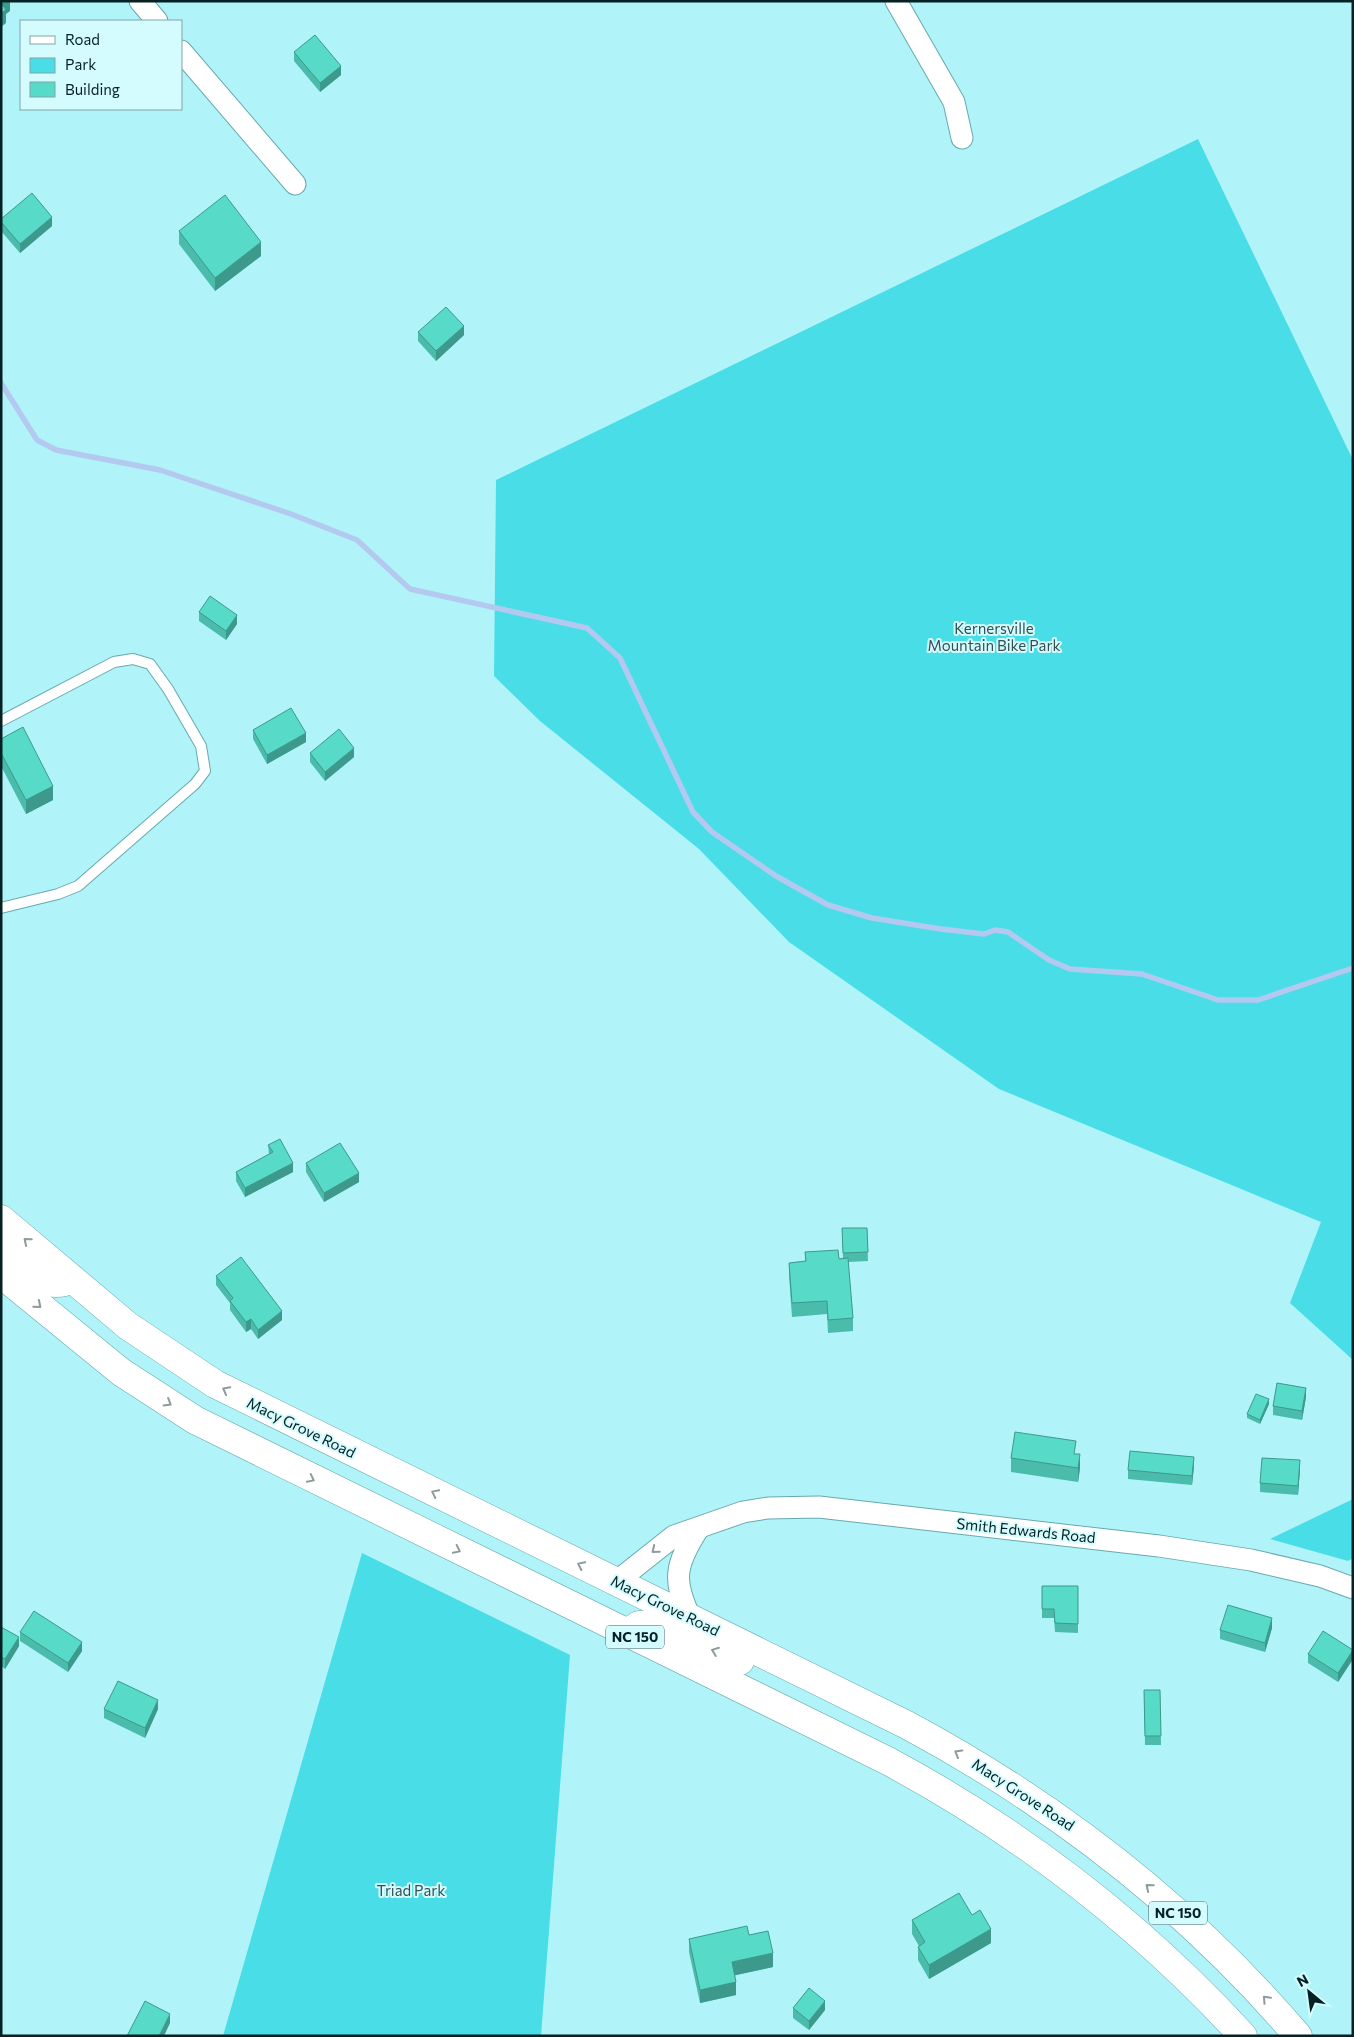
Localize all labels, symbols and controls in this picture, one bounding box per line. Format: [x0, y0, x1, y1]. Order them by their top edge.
legend [20, 20, 182, 110]
text: Road [65, 30, 100, 48]
text: Park [65, 55, 96, 73]
text: Building [65, 80, 120, 98]
park label: Kernersville Mountain Bike Park [927, 619, 1061, 654]
one-way arrow [23, 1237, 32, 1246]
one-way arrow [33, 1299, 42, 1308]
one-way arrow [223, 1386, 232, 1396]
street label: Macy Grove Road [244, 1393, 359, 1461]
one-way arrow [162, 1397, 171, 1407]
one-way arrow [306, 1473, 315, 1483]
one-way arrow [431, 1489, 440, 1499]
street label: Smith Edwards Road [956, 1514, 1097, 1546]
one-way arrow [452, 1544, 461, 1554]
one-way arrow [651, 1545, 660, 1554]
one-way arrow [577, 1561, 586, 1571]
street label: Macy Grove Road [608, 1571, 723, 1639]
road number: NC 150 [606, 1625, 664, 1648]
one-way arrow [711, 1647, 720, 1657]
one-way arrow [955, 1749, 964, 1759]
street label: Macy Grove Road [969, 1754, 1078, 1834]
park label: Triad Park [377, 1881, 445, 1899]
one-way arrow [1145, 1883, 1154, 1892]
road number: NC 150 [1149, 1902, 1207, 1925]
north arrow [1284, 1967, 1334, 2017]
text: N [1294, 1970, 1311, 1990]
one-way arrow [1263, 1996, 1272, 2005]

